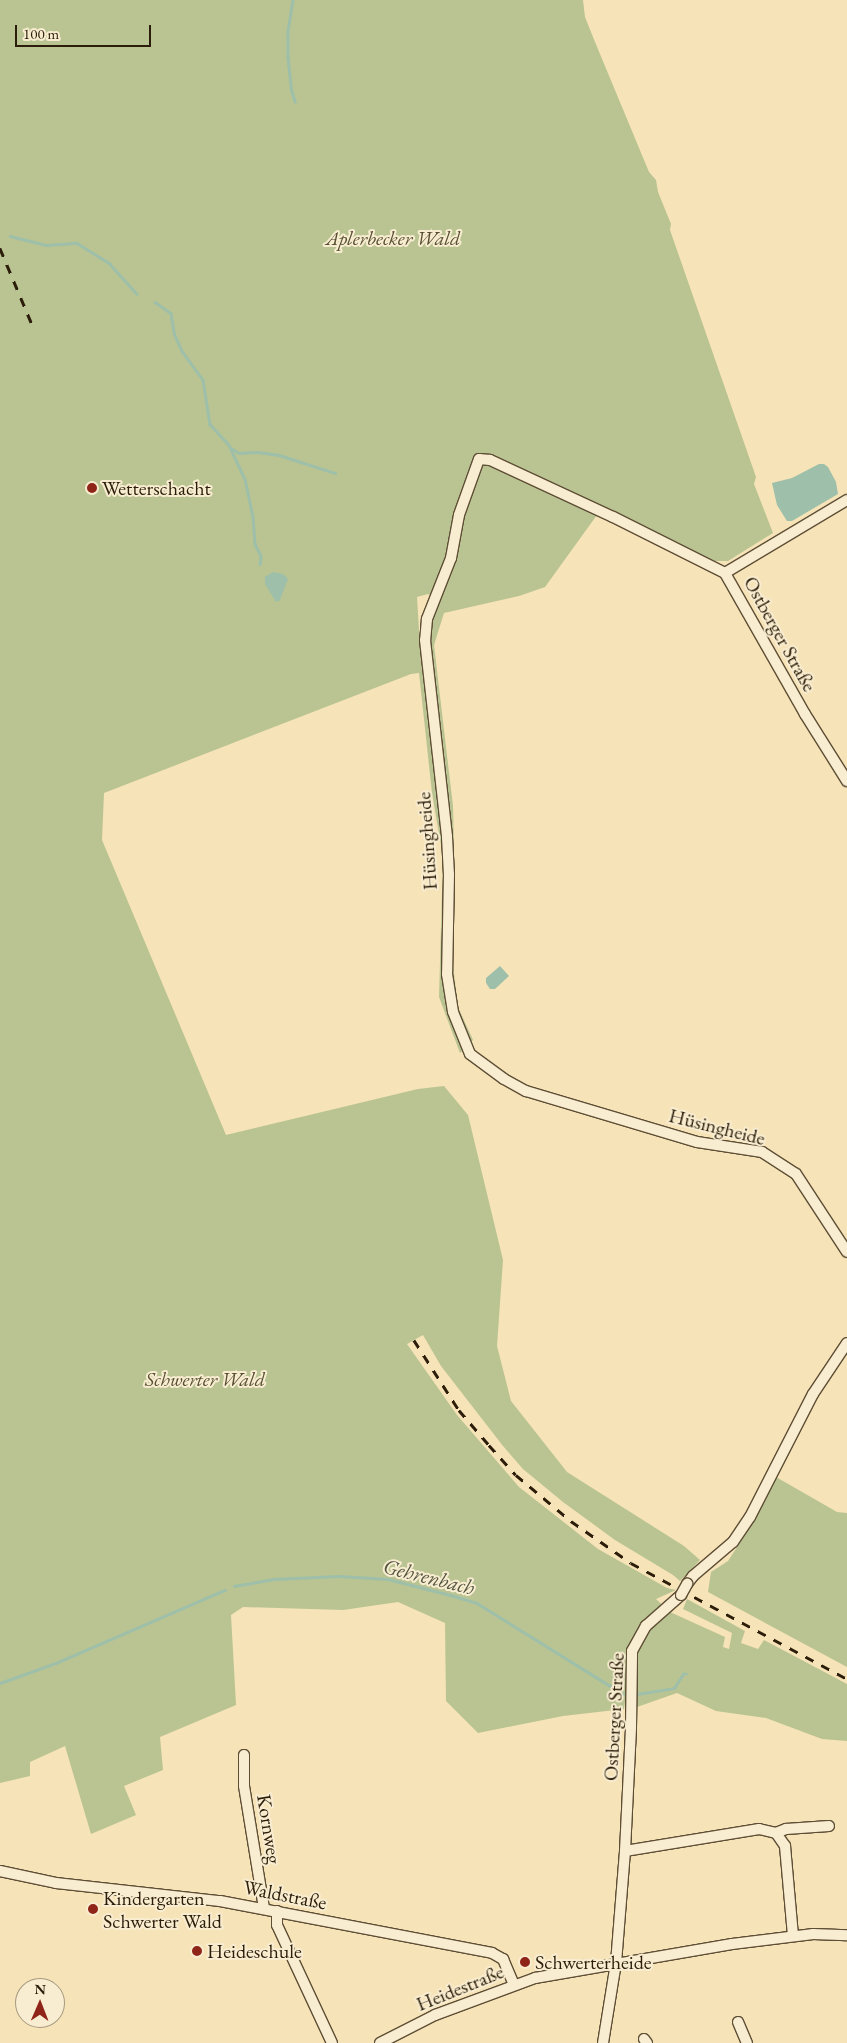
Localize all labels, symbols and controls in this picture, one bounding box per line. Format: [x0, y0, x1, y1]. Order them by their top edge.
scale bar [18, 15, 154, 47]
text: 100 m [23, 24, 59, 43]
park label: Aplerbecker Wald [326, 226, 460, 250]
place label: Wetterschacht [102, 476, 211, 500]
marker: Wetterschacht [86, 482, 98, 494]
street label: Ostberger Straße [738, 572, 822, 696]
street label: Hüsingheide [412, 791, 442, 891]
street label: Hüsingheide [666, 1103, 768, 1151]
park label: Schwerter Wald [145, 1367, 265, 1391]
water label: Gehrenbach [381, 1553, 477, 1601]
street label: Ostberger Straße [599, 1652, 629, 1782]
street label: Kornweg [252, 1793, 286, 1865]
street label: Waldstraße [241, 1875, 329, 1915]
place label: Kindergarten Schwerter Wald [103, 1886, 222, 1933]
marker: Kindergarten Schwerter Wald [87, 1903, 99, 1915]
place label: Heideschule [207, 1939, 302, 1963]
marker: Heideschule [191, 1945, 203, 1957]
place label: Schwerterheide [535, 1950, 652, 1974]
marker: Schwerterheide [519, 1956, 531, 1968]
street label: Heidestraße [413, 1960, 507, 2016]
north arrow [15, 1978, 65, 2028]
text: N [34, 1980, 46, 1998]

